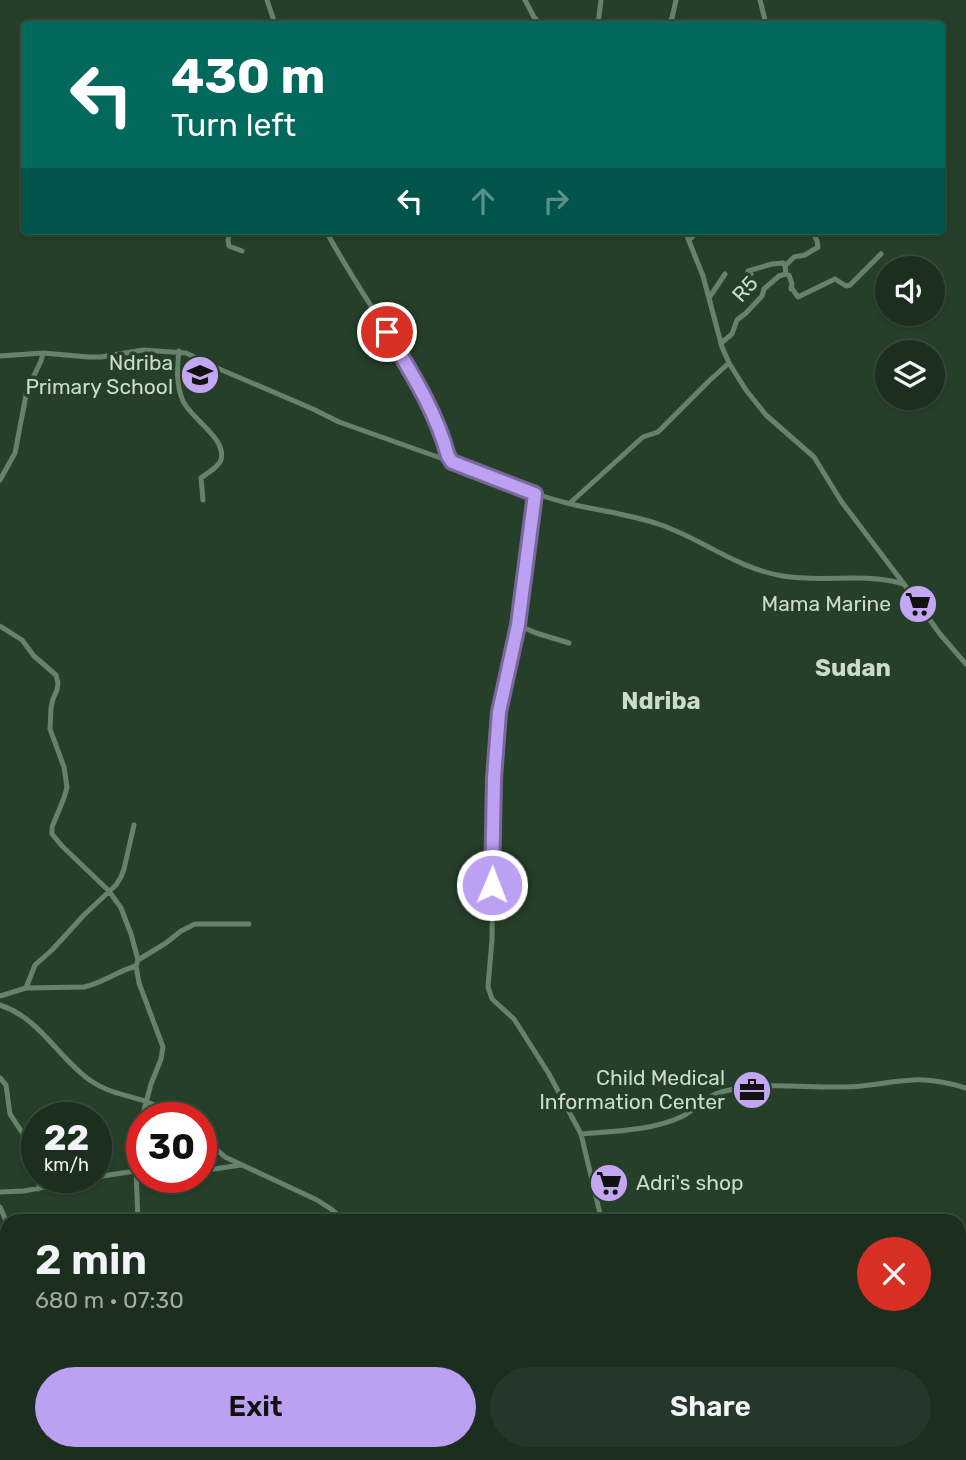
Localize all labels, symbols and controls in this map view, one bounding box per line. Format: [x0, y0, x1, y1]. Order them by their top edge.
text: 430 m [171, 47, 325, 105]
icon: left [56, 49, 147, 140]
text: Turn left [171, 106, 296, 144]
icon: left [391, 182, 429, 220]
icon: ahead [464, 182, 502, 220]
icon: right [537, 182, 575, 220]
map controls [875, 256, 945, 410]
button: sound [875, 256, 945, 326]
street label: R5 [727, 271, 763, 307]
pin [357, 302, 417, 362]
icon: arrive [368, 313, 406, 351]
button: layers [875, 340, 945, 410]
place label: Ndriba Primary School [25, 350, 173, 399]
school or university icon: Ndriba Primary School [179, 354, 221, 396]
supermarket icon: Mama Marine [897, 583, 939, 625]
place label: Mama Marine [762, 591, 891, 616]
district label: Sudan [815, 654, 891, 682]
district label: Ndriba [621, 687, 701, 715]
position arrow [455, 848, 529, 922]
place label: Child Medical Information Center [539, 1065, 725, 1114]
office icon: Child Medical Information Center [731, 1069, 773, 1111]
speed limit sign: 30 [126, 1102, 217, 1193]
text: 22 [44, 1117, 89, 1159]
text: km/h [44, 1154, 89, 1176]
supermarket icon: Adri's shop [588, 1162, 630, 1204]
place label: Adri's shop [636, 1170, 744, 1195]
text: 2 min [35, 1235, 147, 1285]
button: close [857, 1237, 931, 1311]
text: 680 m · 07:30 [35, 1286, 184, 1314]
button: Exit [35, 1367, 476, 1447]
button: Share [490, 1367, 931, 1447]

